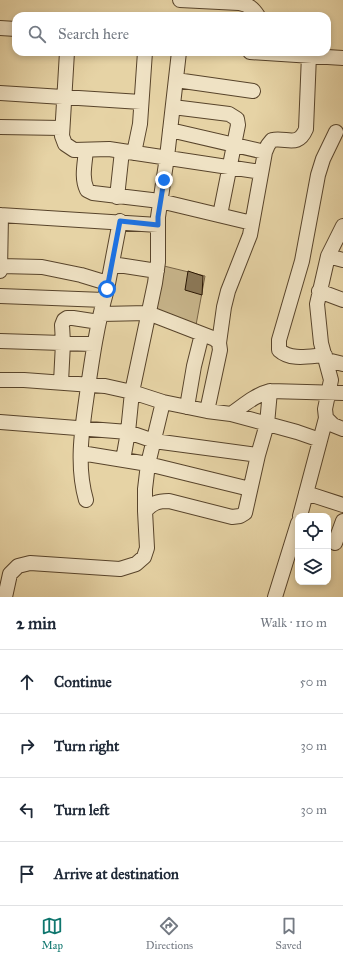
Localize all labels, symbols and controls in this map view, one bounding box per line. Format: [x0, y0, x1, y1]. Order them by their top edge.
search box [12, 12, 331, 56]
icon: search [26, 23, 48, 45]
text: Search here [58, 25, 129, 43]
route end [155, 171, 173, 189]
route start [98, 280, 116, 298]
map controls [295, 513, 331, 585]
button: locate [295, 513, 331, 549]
button: layers [295, 549, 331, 585]
text: 2 min [16, 613, 56, 634]
text: Walk · 110 m [260, 615, 327, 631]
icon: ahead [16, 671, 38, 693]
text: Continue [54, 673, 112, 691]
text: 50 m [300, 674, 327, 690]
icon: right [16, 735, 38, 757]
text: Turn right [54, 737, 119, 755]
text: 30 m [301, 738, 327, 754]
icon: left [16, 799, 38, 821]
text: Turn left [54, 801, 110, 819]
text: 30 m [301, 802, 327, 818]
icon: arrive [16, 863, 38, 885]
text: Arrive at destination [54, 865, 179, 883]
tab: Map [41, 915, 63, 952]
tab: Directions [146, 915, 193, 952]
tab: Saved [276, 915, 302, 952]

